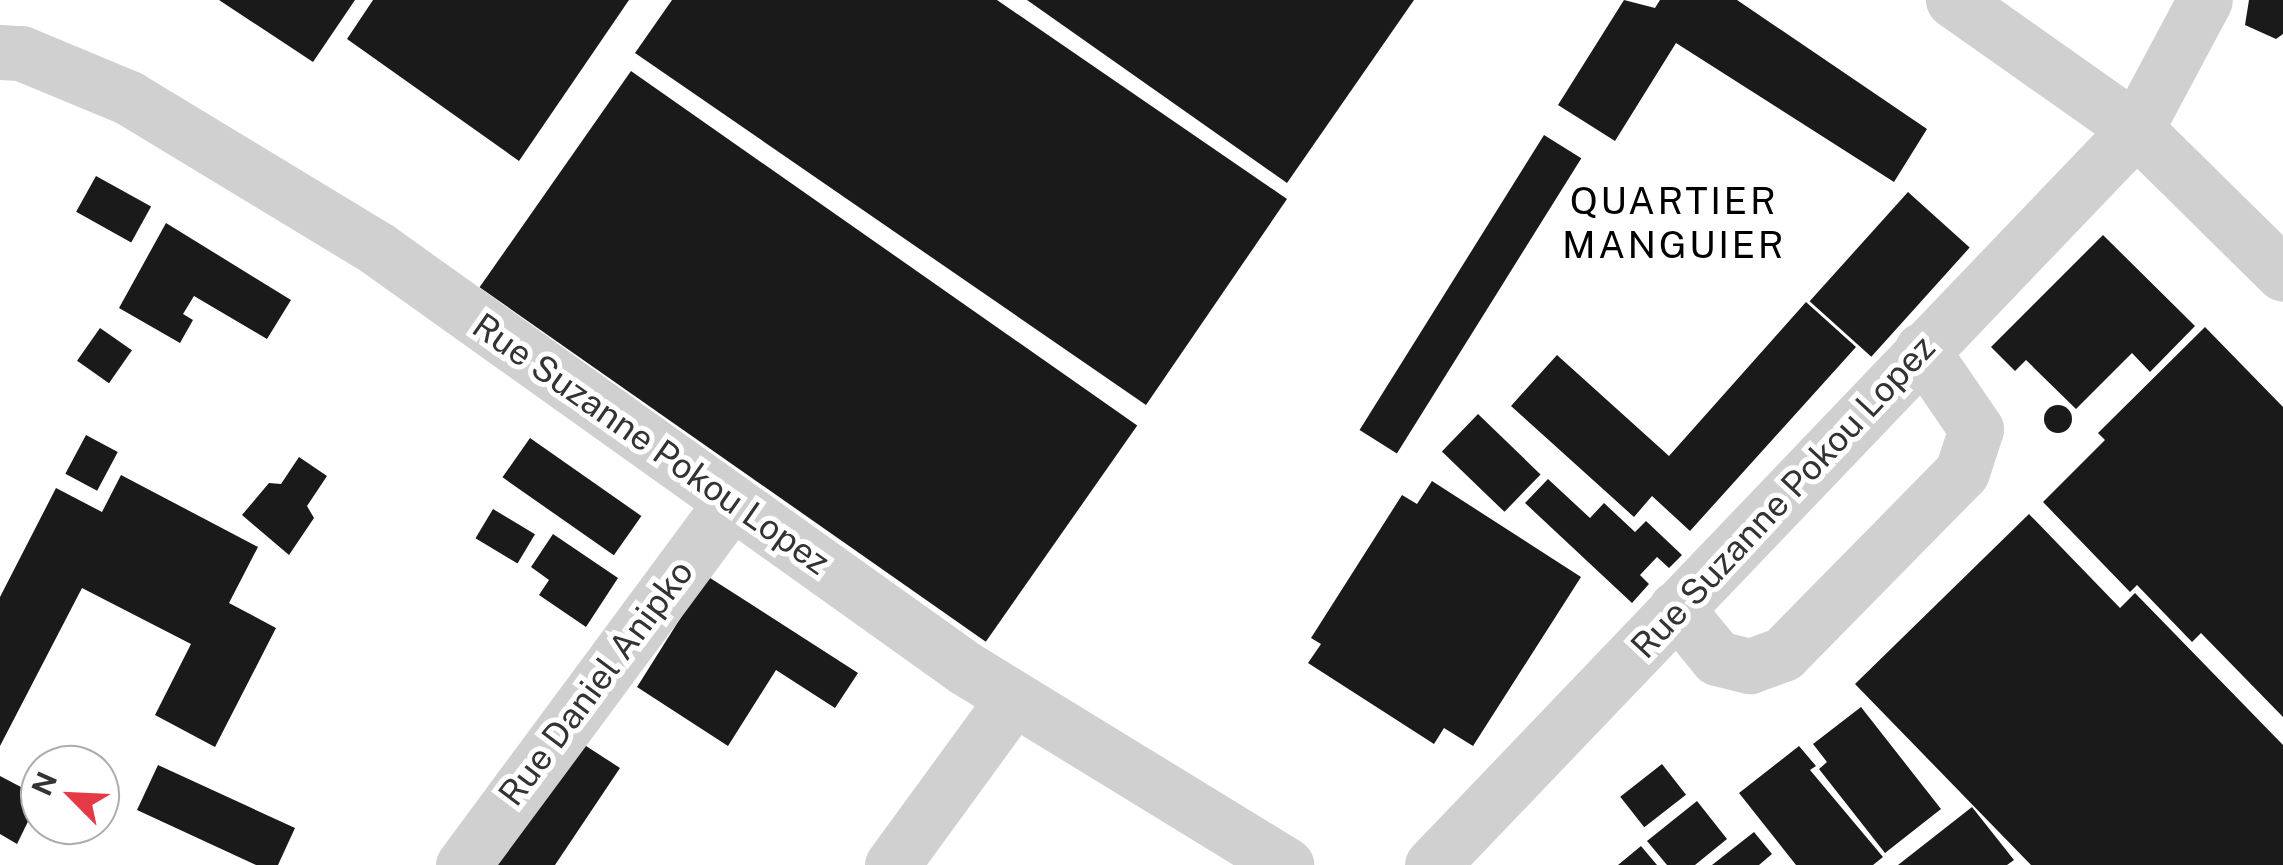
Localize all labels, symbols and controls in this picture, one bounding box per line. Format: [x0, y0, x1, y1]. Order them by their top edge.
district label: QUARTIER MANGUIER [1562, 178, 1786, 268]
street label: Rue Suzanne Pokou Lopez [464, 305, 838, 583]
street label: Rue Suzanne Pokou Lopez [1622, 327, 1944, 667]
street label: Rue Daniel Anipko [490, 552, 702, 814]
north arrow [20, 745, 120, 845]
text: N [24, 767, 63, 800]

